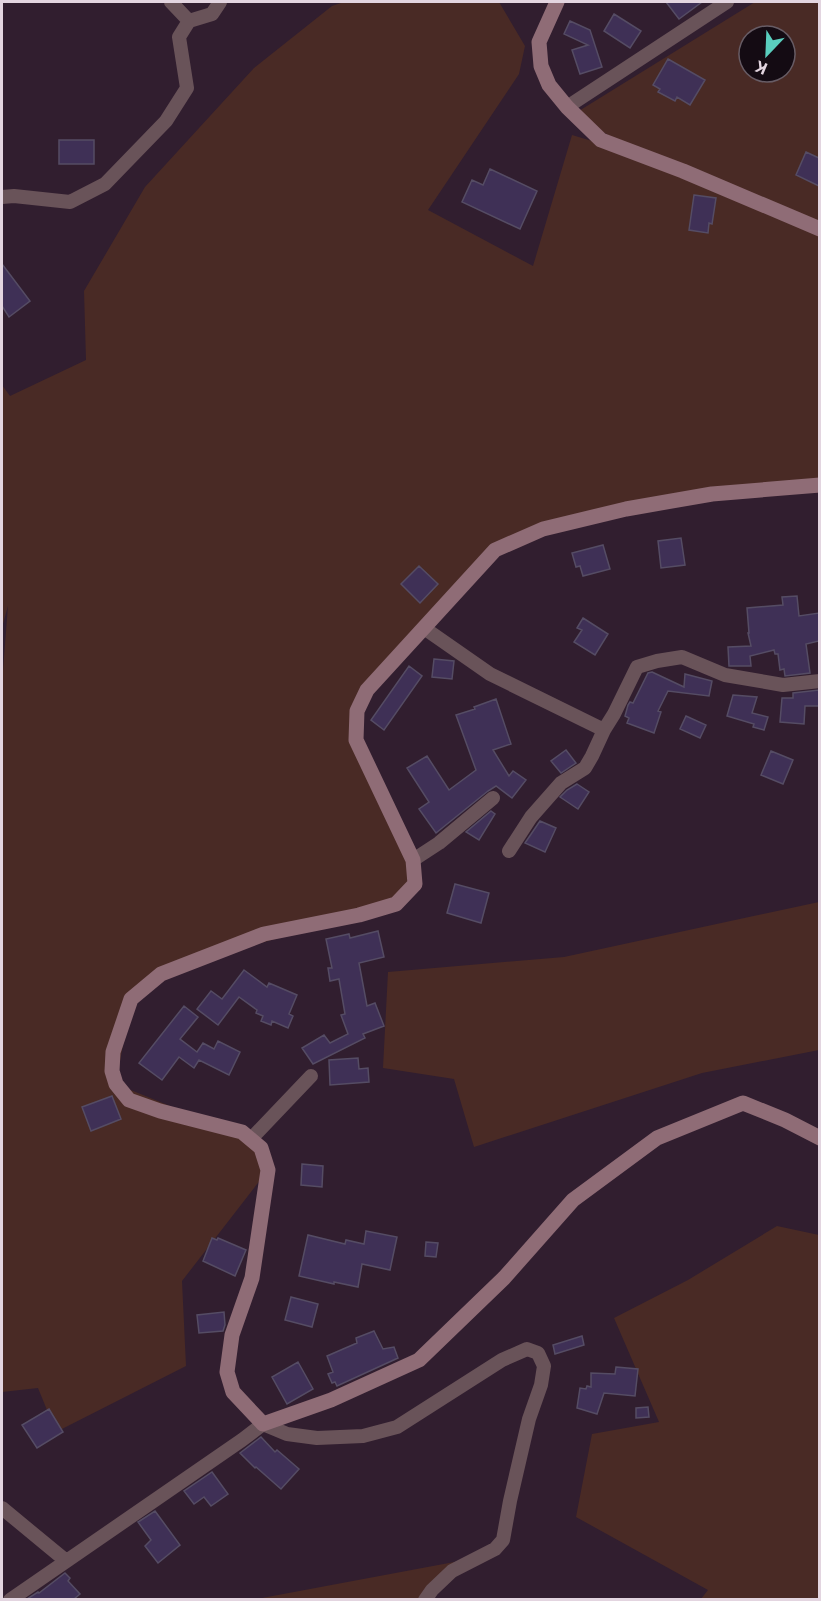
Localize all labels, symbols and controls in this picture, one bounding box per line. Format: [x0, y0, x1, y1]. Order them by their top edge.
north arrow [737, 24, 797, 84]
text: K [752, 56, 770, 78]

